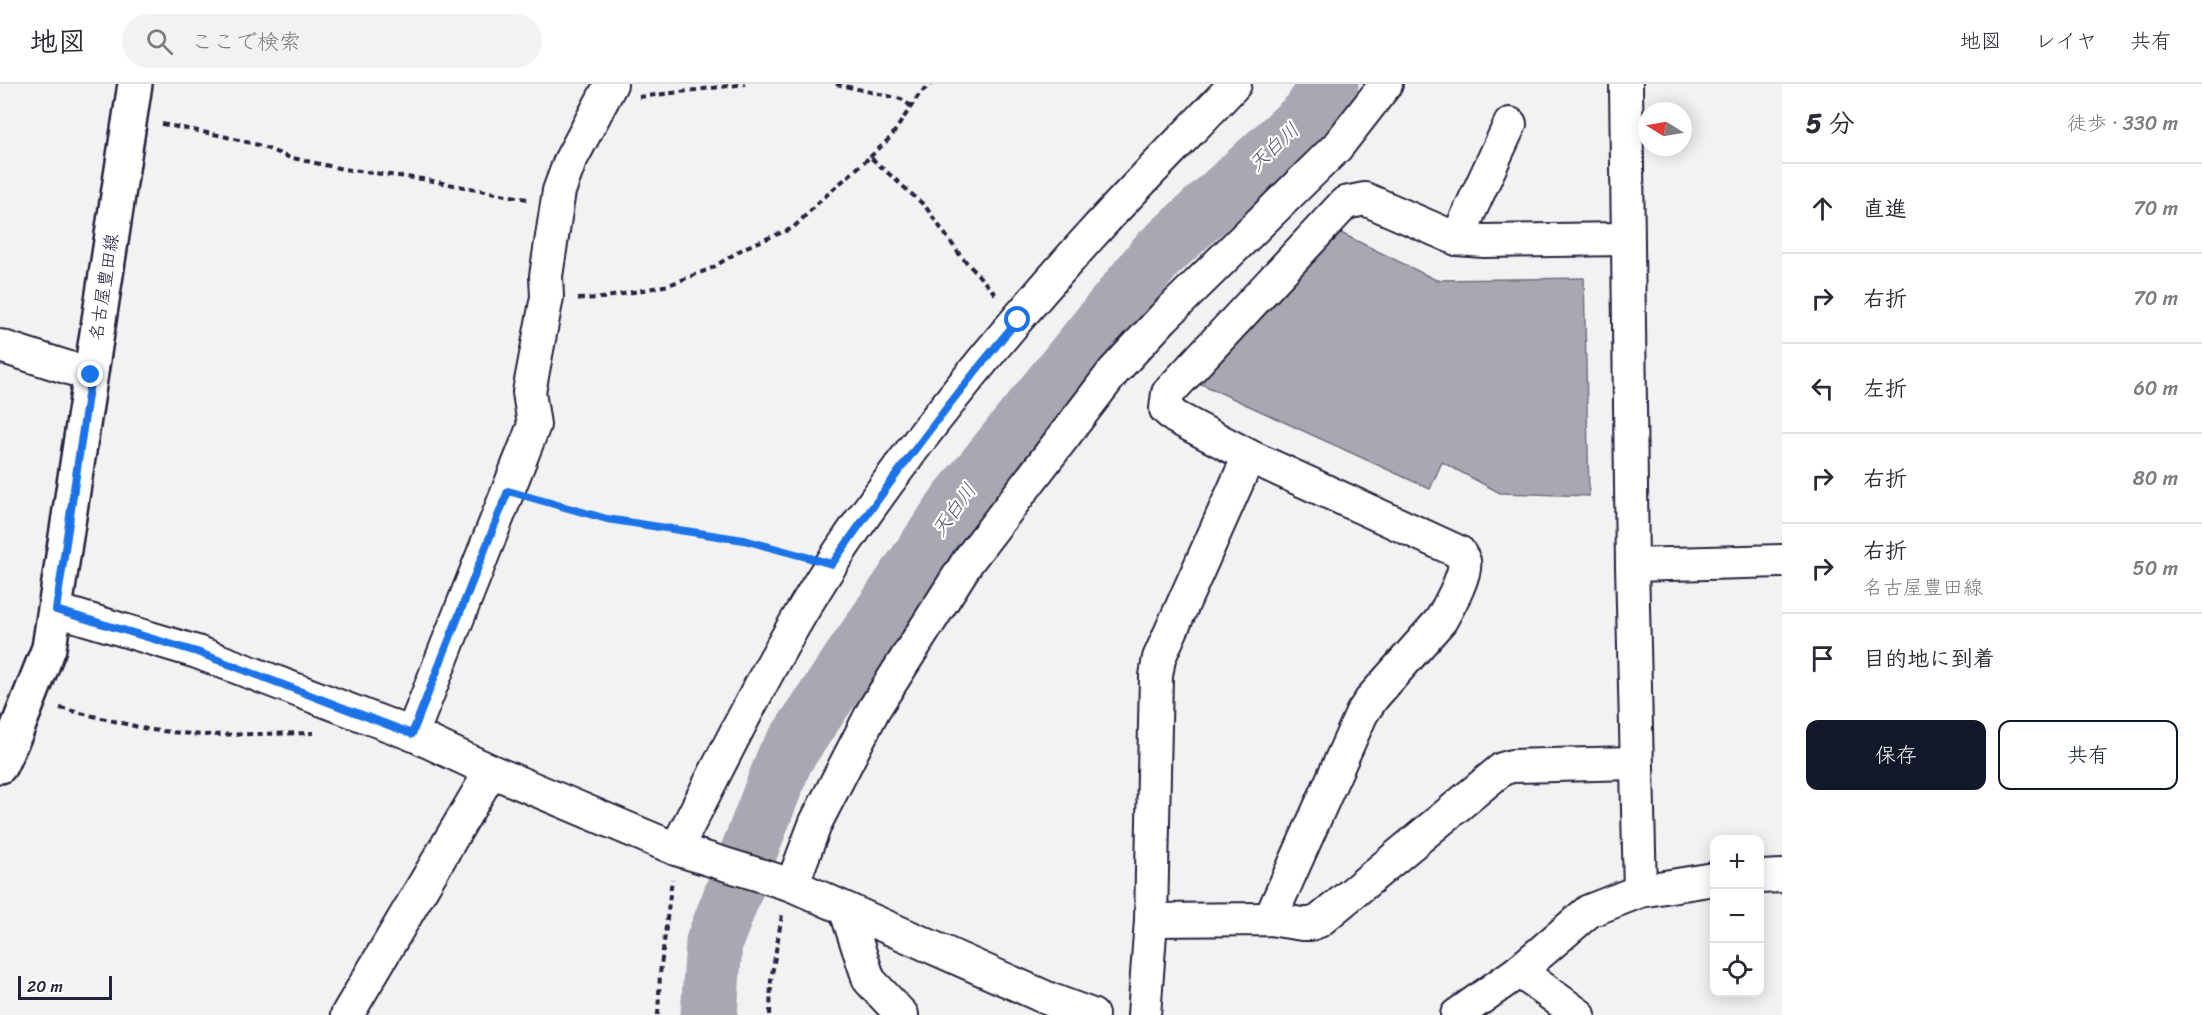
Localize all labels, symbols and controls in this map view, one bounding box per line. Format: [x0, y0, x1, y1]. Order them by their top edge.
search box [122, 14, 542, 68]
text: 地図 [30, 17, 86, 66]
text: ここで検索 [191, 22, 301, 61]
text: 地図 [1960, 22, 2002, 60]
text: レイヤ [2035, 22, 2097, 60]
text: 共有 [2130, 22, 2172, 60]
icon: search [143, 25, 176, 58]
text: 5 分 [1806, 100, 1855, 146]
north arrow [1638, 102, 1692, 156]
text: 徒歩 · 330 m [2067, 106, 2178, 141]
water label: 天白川 [1240, 114, 1308, 180]
text: 直進 [1863, 189, 1907, 228]
text: 70 m [2133, 191, 2178, 226]
icon: ahead [1806, 192, 1839, 225]
street label: 名古屋豊田線 [80, 231, 128, 343]
text: 右折 [1863, 279, 1907, 318]
text: 70 m [2133, 281, 2178, 316]
icon: right [1806, 282, 1839, 315]
route start [1004, 306, 1030, 332]
route end [77, 361, 103, 387]
text: 左折 [1863, 369, 1907, 408]
text: 60 m [2133, 371, 2178, 406]
icon: left [1806, 372, 1839, 405]
text: 右折 [1863, 459, 1907, 498]
text: 80 m [2133, 461, 2178, 496]
icon: right [1806, 462, 1839, 495]
water label: 天白川 [922, 475, 986, 545]
text: 右折 [1863, 531, 1907, 570]
text: 50 m [2133, 551, 2178, 586]
icon: right [1806, 552, 1839, 585]
text: 名古屋豊田線 [1863, 570, 1983, 605]
text: 目的地に到着 [1863, 639, 1995, 678]
icon: arrive [1806, 642, 1839, 675]
button: 保存 [1806, 720, 1986, 790]
button: 共有 [1998, 720, 2178, 790]
map controls [1710, 835, 1764, 997]
button: + [1710, 835, 1764, 889]
button: − [1710, 889, 1764, 943]
button: locate [1710, 943, 1764, 997]
text: 20 m [27, 972, 63, 1001]
scale bar [18, 973, 112, 1000]

